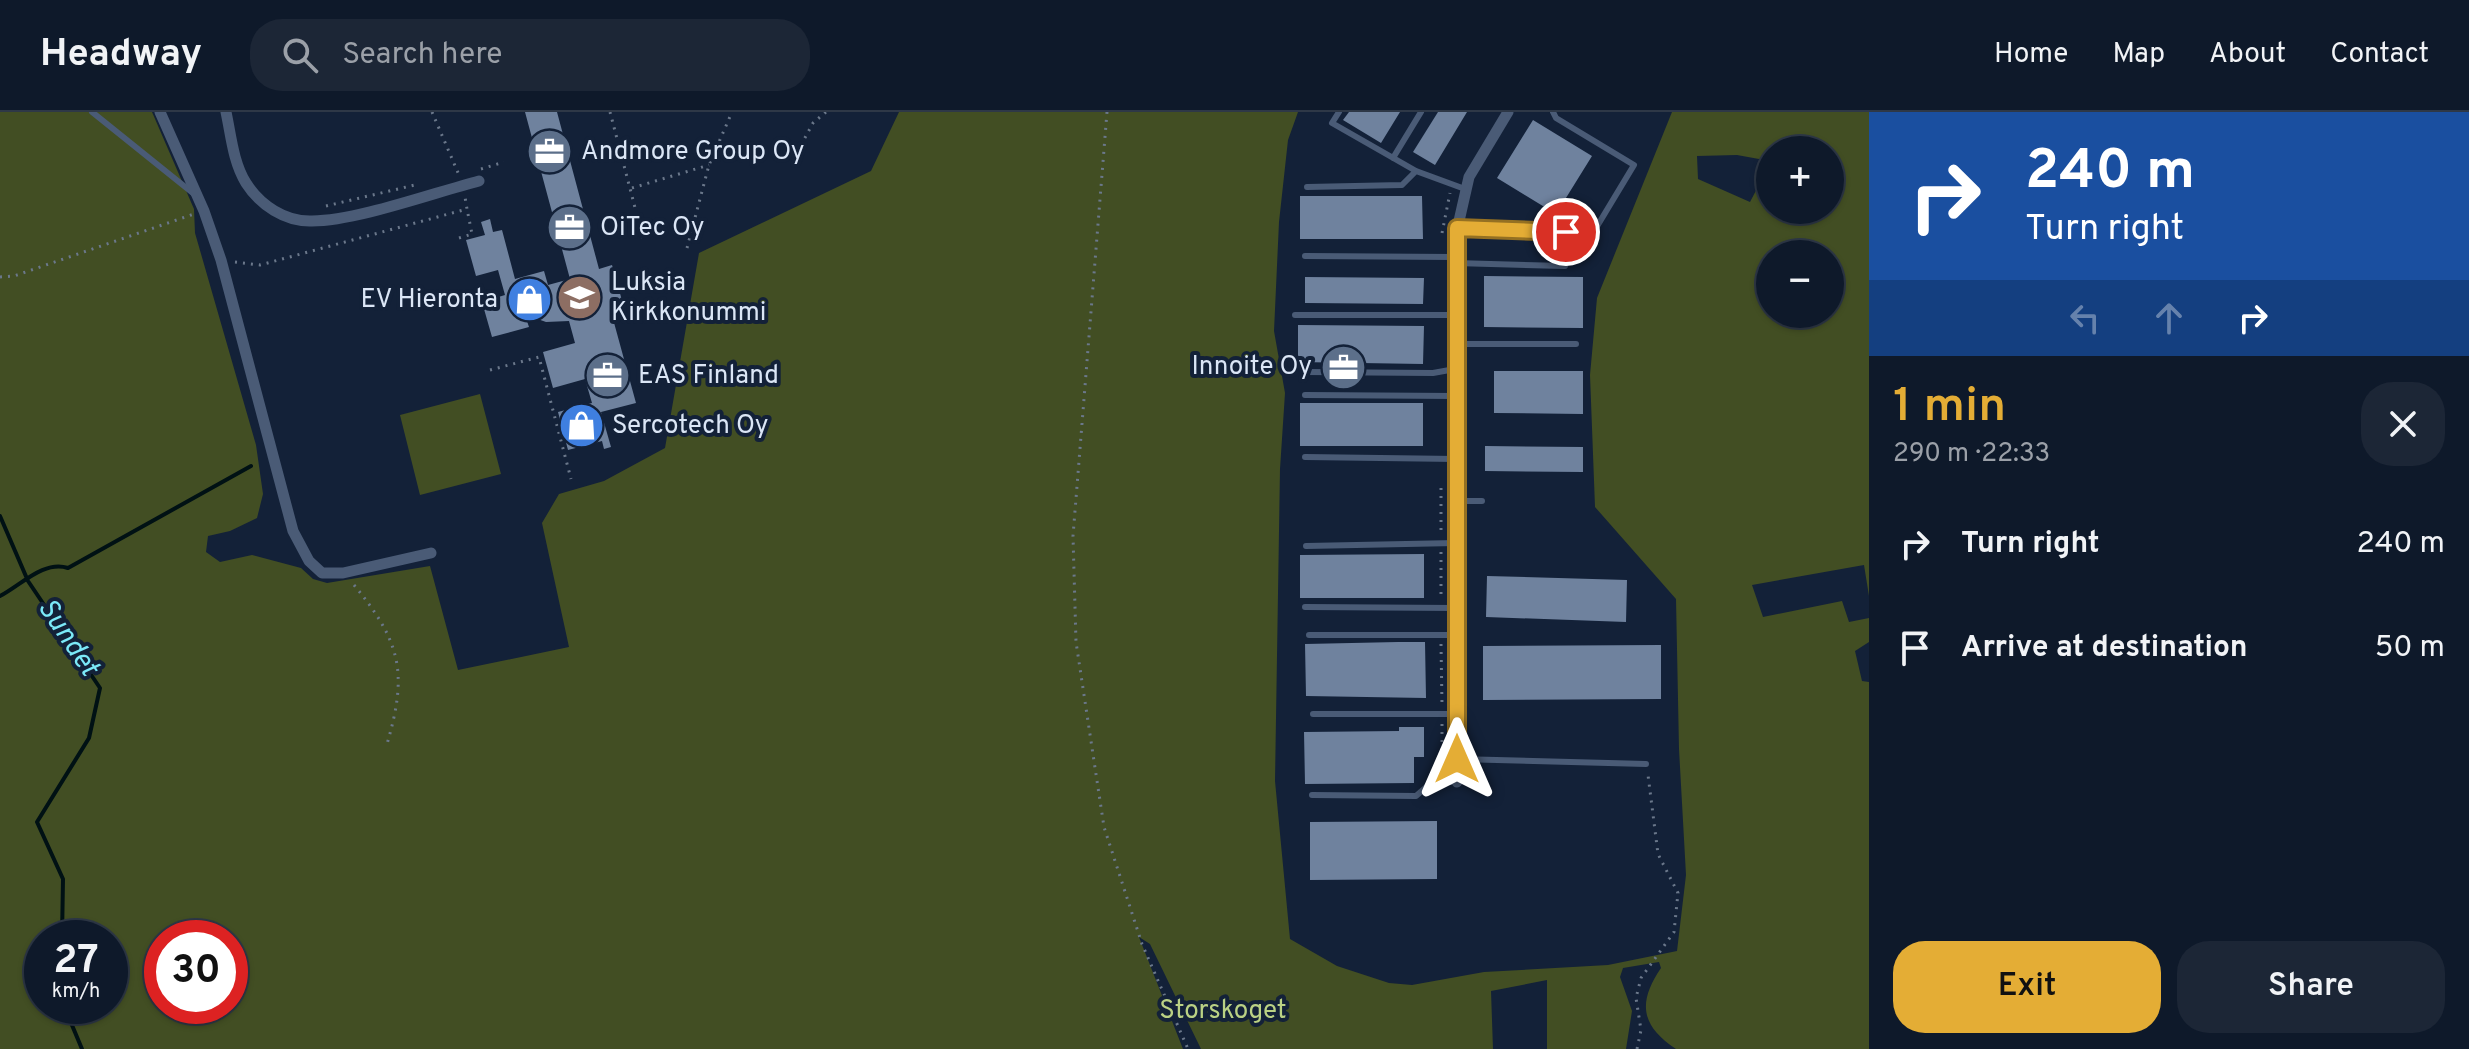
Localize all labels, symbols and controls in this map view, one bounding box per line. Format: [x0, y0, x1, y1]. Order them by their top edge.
search box [250, 19, 810, 91]
text: Headway [40, 31, 202, 80]
icon: search [278, 33, 322, 77]
text: Search here [342, 37, 502, 74]
text: Home [1994, 37, 2068, 73]
text: Map [2112, 37, 2165, 73]
text: About [2209, 37, 2286, 73]
text: Contact [2330, 37, 2429, 73]
office icon: Andmore Group Oy [526, 128, 574, 176]
place label: Andmore Group Oy [581, 136, 805, 169]
map controls [1756, 136, 1844, 328]
button: + [1756, 136, 1844, 224]
text: 240 m [2025, 138, 2195, 208]
icon: right [1893, 144, 1997, 248]
pin [1532, 198, 1600, 266]
office icon: OiTec Oy [545, 204, 593, 252]
text: Turn right [2025, 207, 2184, 253]
icon: arrive [1544, 210, 1588, 254]
place label: OiTec Oy [600, 212, 704, 245]
button: − [1756, 240, 1844, 328]
place label: Luksia Kirkkonummi [611, 267, 766, 330]
school or university icon: Luksia Kirkkonummi [556, 274, 604, 322]
shop icon: EV Hieronta [505, 276, 553, 324]
place label: EV Hieronta [360, 284, 498, 317]
icon: left [2063, 296, 2107, 340]
icon: ahead [2147, 296, 2191, 340]
icon: right [2231, 296, 2275, 340]
office icon: Innoite Oy [1319, 343, 1367, 391]
place label: Innoite Oy [1191, 351, 1312, 384]
office icon: EAS Finland [583, 352, 631, 400]
place label: EAS Finland [638, 360, 779, 393]
text: 1 min [1893, 378, 2006, 438]
button: close [2361, 382, 2445, 466]
shop icon: Sercotech Oy [557, 402, 605, 450]
place label: Sercotech Oy [612, 410, 769, 443]
text: 290 m · 22:33 [1893, 438, 2050, 471]
icon: right [1893, 522, 1937, 566]
text: Turn right [1961, 526, 2099, 563]
text: 240 m [2357, 526, 2445, 563]
water label: Sundet [28, 592, 107, 685]
icon: arrive [1893, 626, 1937, 670]
text: Arrive at destination [1961, 630, 2247, 667]
text: 50 m [2375, 630, 2445, 667]
position arrow [1415, 717, 1499, 801]
speed limit sign: 30 [144, 920, 248, 1024]
text: 27 [53, 937, 99, 987]
button: Exit [1893, 941, 2161, 1033]
button: Share [2177, 941, 2445, 1033]
text: km/h [52, 979, 100, 1005]
park label: Storskoget [1159, 995, 1287, 1028]

